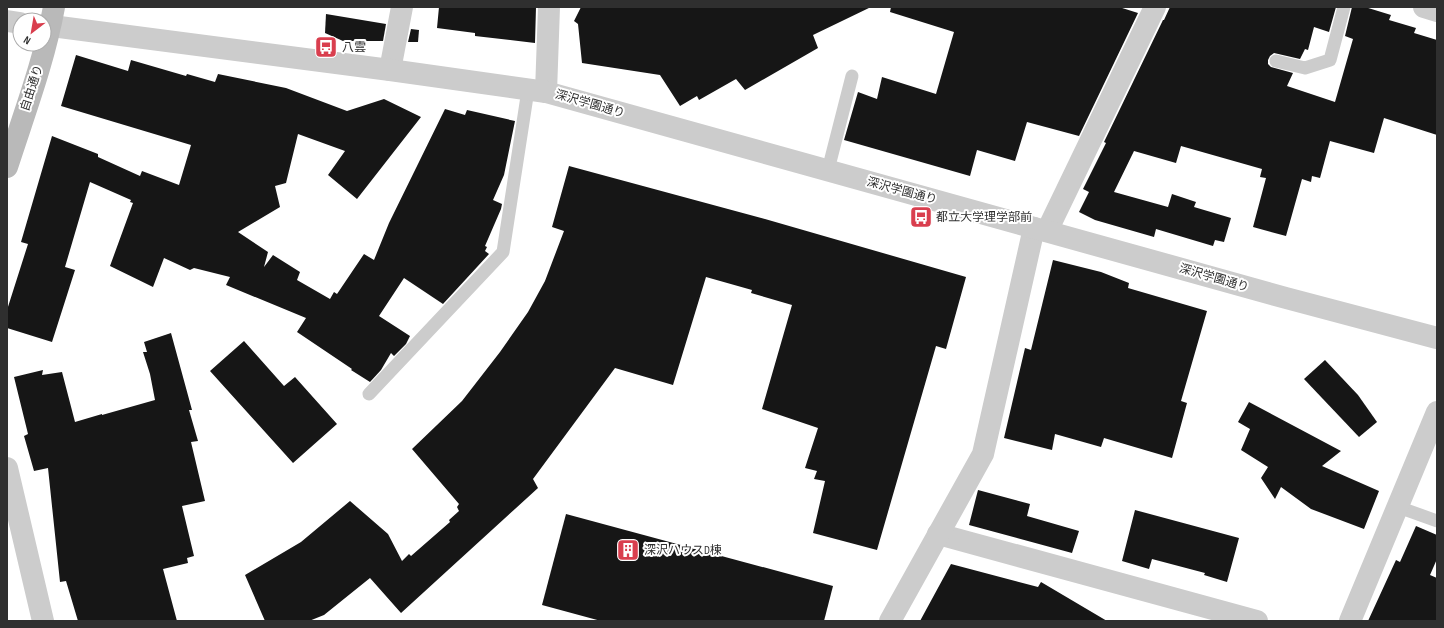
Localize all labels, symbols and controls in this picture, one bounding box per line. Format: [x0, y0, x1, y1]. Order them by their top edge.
north arrow [12, 12, 52, 52]
text: N [21, 33, 33, 47]
bus stop icon: 八雲 [313, 34, 339, 60]
place label: 八雲 [342, 40, 366, 55]
street label: 自由通り [17, 63, 47, 113]
street label: 深沢学園通り [553, 87, 627, 121]
street label: 深沢学園通り [865, 174, 939, 208]
bus stop icon: 都立大学理学部前 [908, 204, 934, 230]
place label: 都立大学理学部前 [936, 210, 1032, 225]
street label: 深沢学園通り [1177, 261, 1251, 295]
building icon: 深沢ハウスD棟 [615, 537, 641, 563]
place label: 深沢ハウスD棟 [644, 543, 722, 558]

